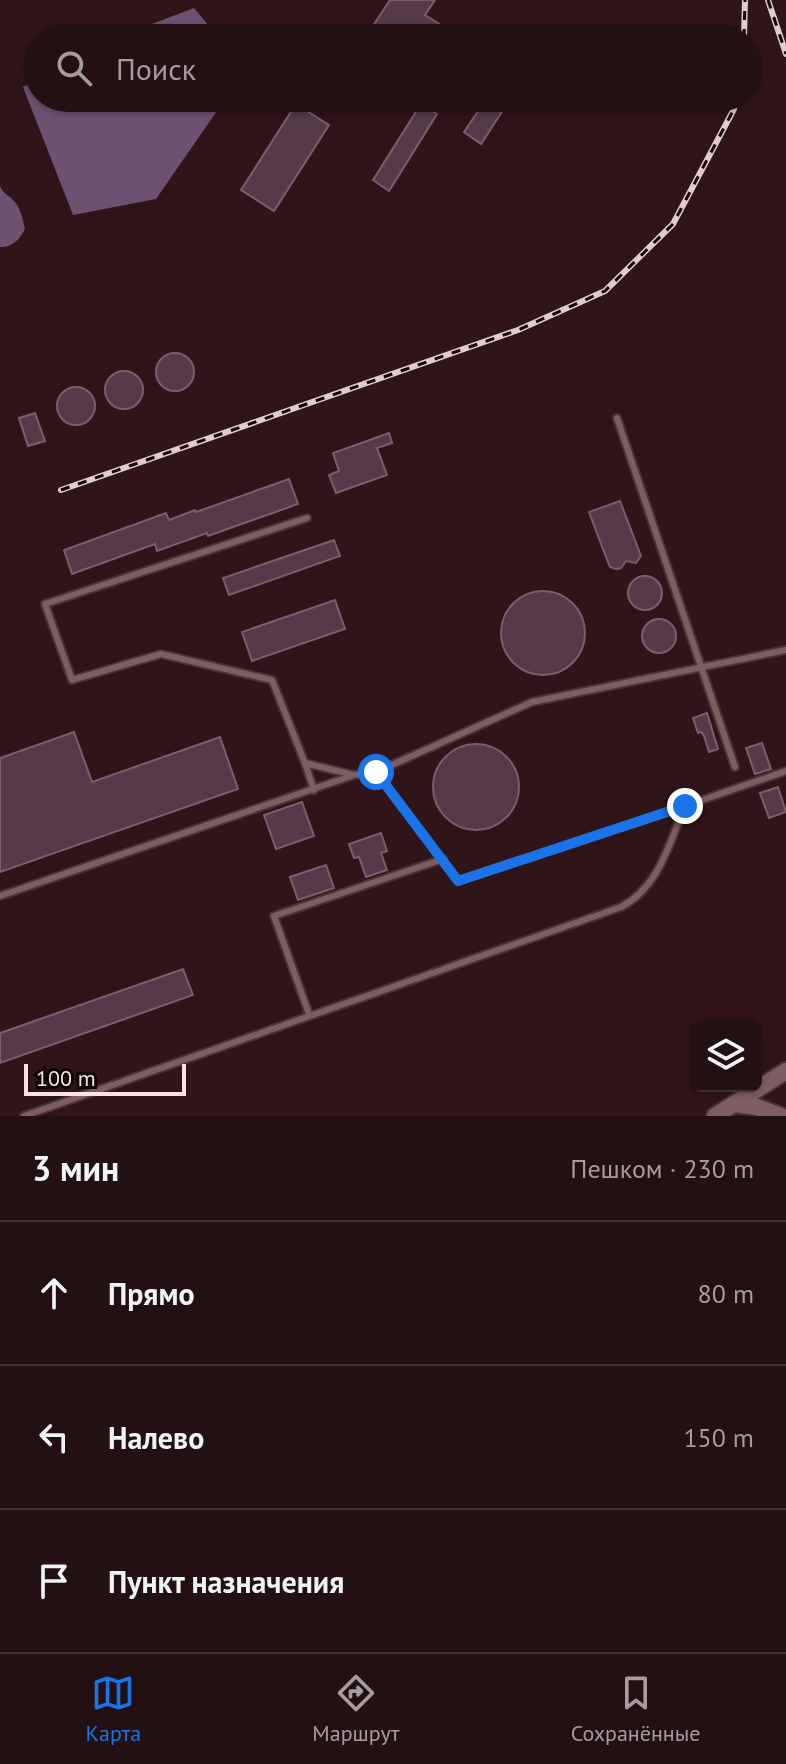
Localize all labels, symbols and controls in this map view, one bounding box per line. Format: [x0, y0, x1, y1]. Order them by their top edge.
search box [24, 24, 762, 112]
icon: search [52, 46, 96, 90]
text: Поиск [116, 49, 196, 88]
route start [358, 754, 394, 790]
route end [667, 788, 703, 824]
map controls [690, 1020, 762, 1092]
button: layers [690, 1020, 762, 1092]
scale bar [24, 1060, 186, 1096]
text: 100 m [36, 1064, 96, 1092]
text: 3 мин [32, 1146, 119, 1190]
text: Пешком · 230 m [570, 1152, 754, 1185]
icon: ahead [32, 1271, 76, 1315]
text: Прямо [108, 1274, 195, 1313]
text: 80 m [698, 1277, 754, 1310]
icon: left [32, 1415, 76, 1459]
text: Налево [108, 1418, 204, 1457]
text: 150 m [683, 1421, 754, 1454]
icon: arrive [32, 1559, 76, 1603]
text: Пункт назначения [108, 1562, 344, 1601]
tab: Карта [86, 1671, 141, 1747]
tab: Маршрут [312, 1671, 399, 1747]
tab: Сохранённые [571, 1671, 700, 1747]

